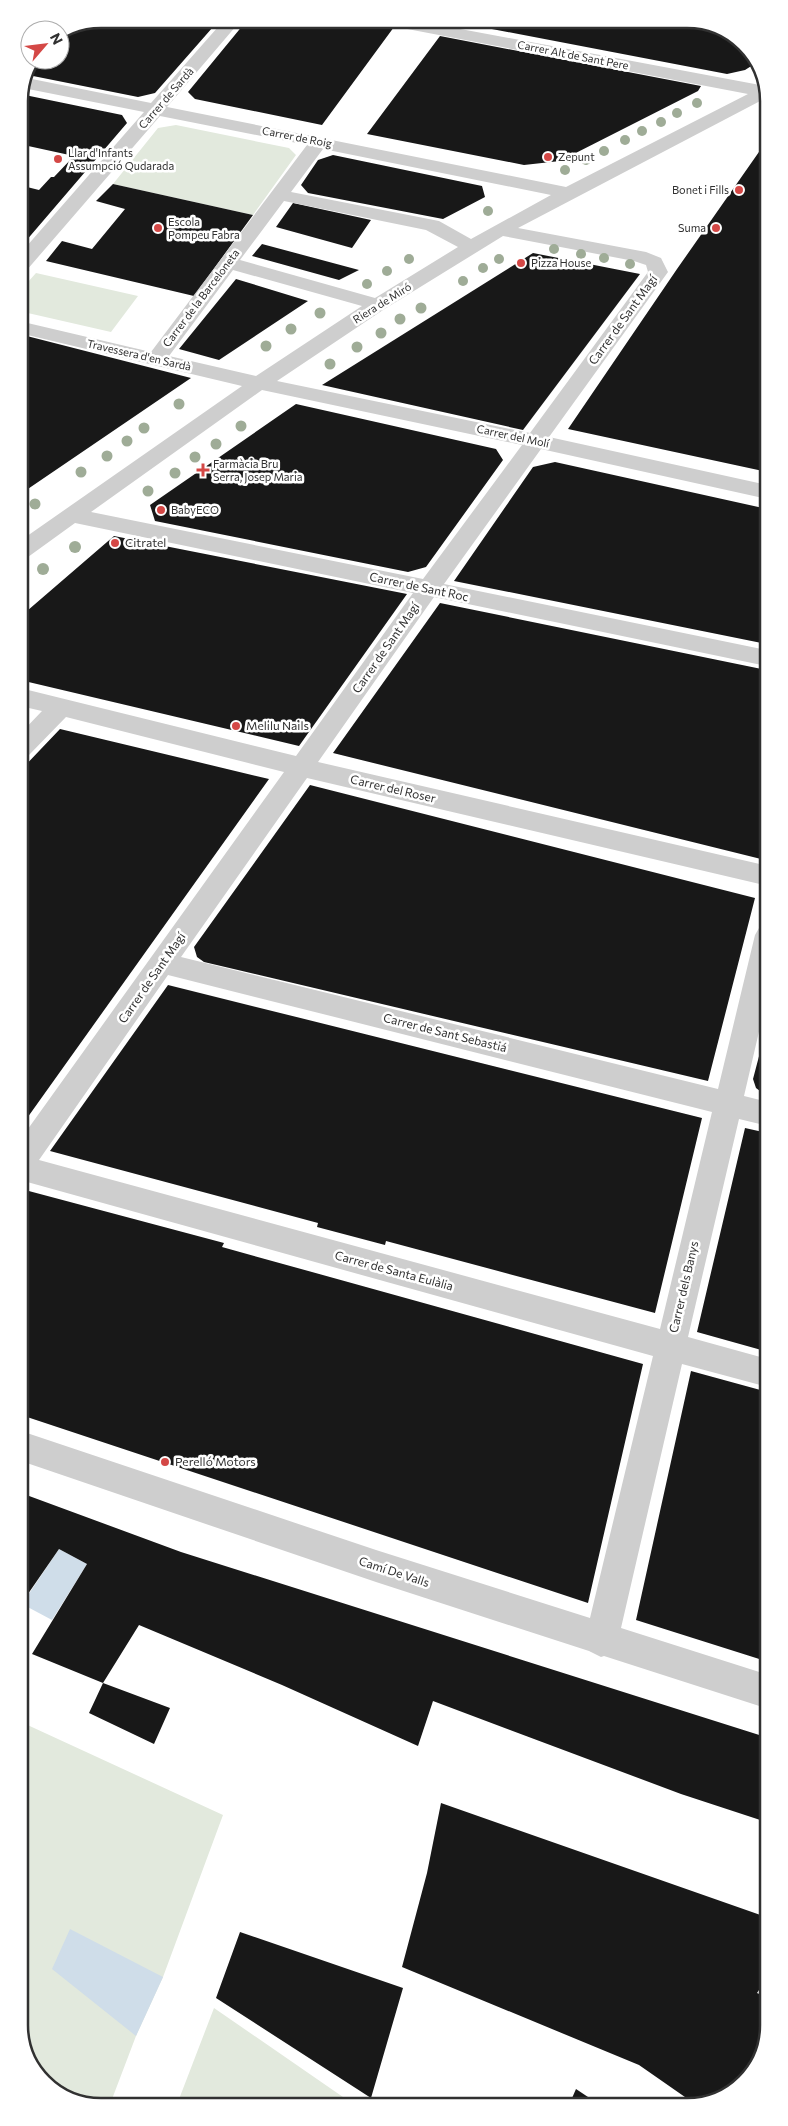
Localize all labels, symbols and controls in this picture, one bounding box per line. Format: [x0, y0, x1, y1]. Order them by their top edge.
north arrow [20, 20, 70, 70]
text: N [47, 30, 67, 47]
street label: Carrer Alt de Sant Pere [516, 37, 630, 72]
street label: Carrer de Sardà [135, 64, 196, 131]
street label: Carrer de Roig [261, 123, 333, 150]
place label: Llar d'Infants Assumpció Qudarada [68, 146, 174, 172]
place label: Zepunt [558, 150, 595, 163]
marker: Zepunt [542, 151, 554, 163]
marker: Llar d'Infants Assumpció Qudarada [52, 153, 64, 165]
place label: Bonet i Fills [672, 183, 729, 196]
marker: Bonet i Fills [733, 184, 745, 196]
place label: Escola Pompeu Fabra [168, 215, 240, 241]
place label: Suma [678, 221, 706, 234]
marker: Escola Pompeu Fabra [152, 222, 164, 234]
marker: Suma [710, 222, 722, 234]
street label: Carrer de la Barceloneta [160, 246, 242, 349]
place label: Pizza House [531, 256, 591, 269]
marker: Pizza House [515, 257, 527, 269]
street label: Carrer de Sant Magí [585, 271, 660, 367]
street label: Riera de Miró [350, 279, 414, 326]
street label: Travessera d'en Sardà [86, 336, 192, 373]
street label: Carrer del Molí [476, 421, 552, 450]
place label: Farmàcia Bru Serra, Josep Maria [213, 457, 303, 484]
marker: Farmàcia Bru Serra, Josep Maria [197, 464, 209, 476]
place label: BabyECO [171, 503, 219, 516]
marker: BabyECO [155, 504, 167, 516]
place label: Citratel [125, 535, 166, 549]
marker: Citratel [109, 537, 121, 549]
street label: Carrer de Sant Roc [368, 569, 470, 603]
street label: Carrer de Sant Magí [349, 599, 422, 695]
place label: Melilu Nails [246, 718, 309, 732]
marker: Melilu Nails [230, 720, 242, 732]
street label: Carrer del Roser [349, 771, 437, 805]
street label: Carrer de Sant Magí [115, 929, 188, 1025]
street label: Carrer de Sant Sebastiá [382, 1010, 508, 1054]
street label: Carrer dels Banys [666, 1240, 700, 1334]
street label: Carrer de Santa Eulàlia [334, 1247, 455, 1293]
place label: Perelló Motors [175, 1454, 256, 1468]
marker: Perelló Motors [159, 1456, 171, 1468]
street label: Camí De Valls [357, 1553, 431, 1589]

